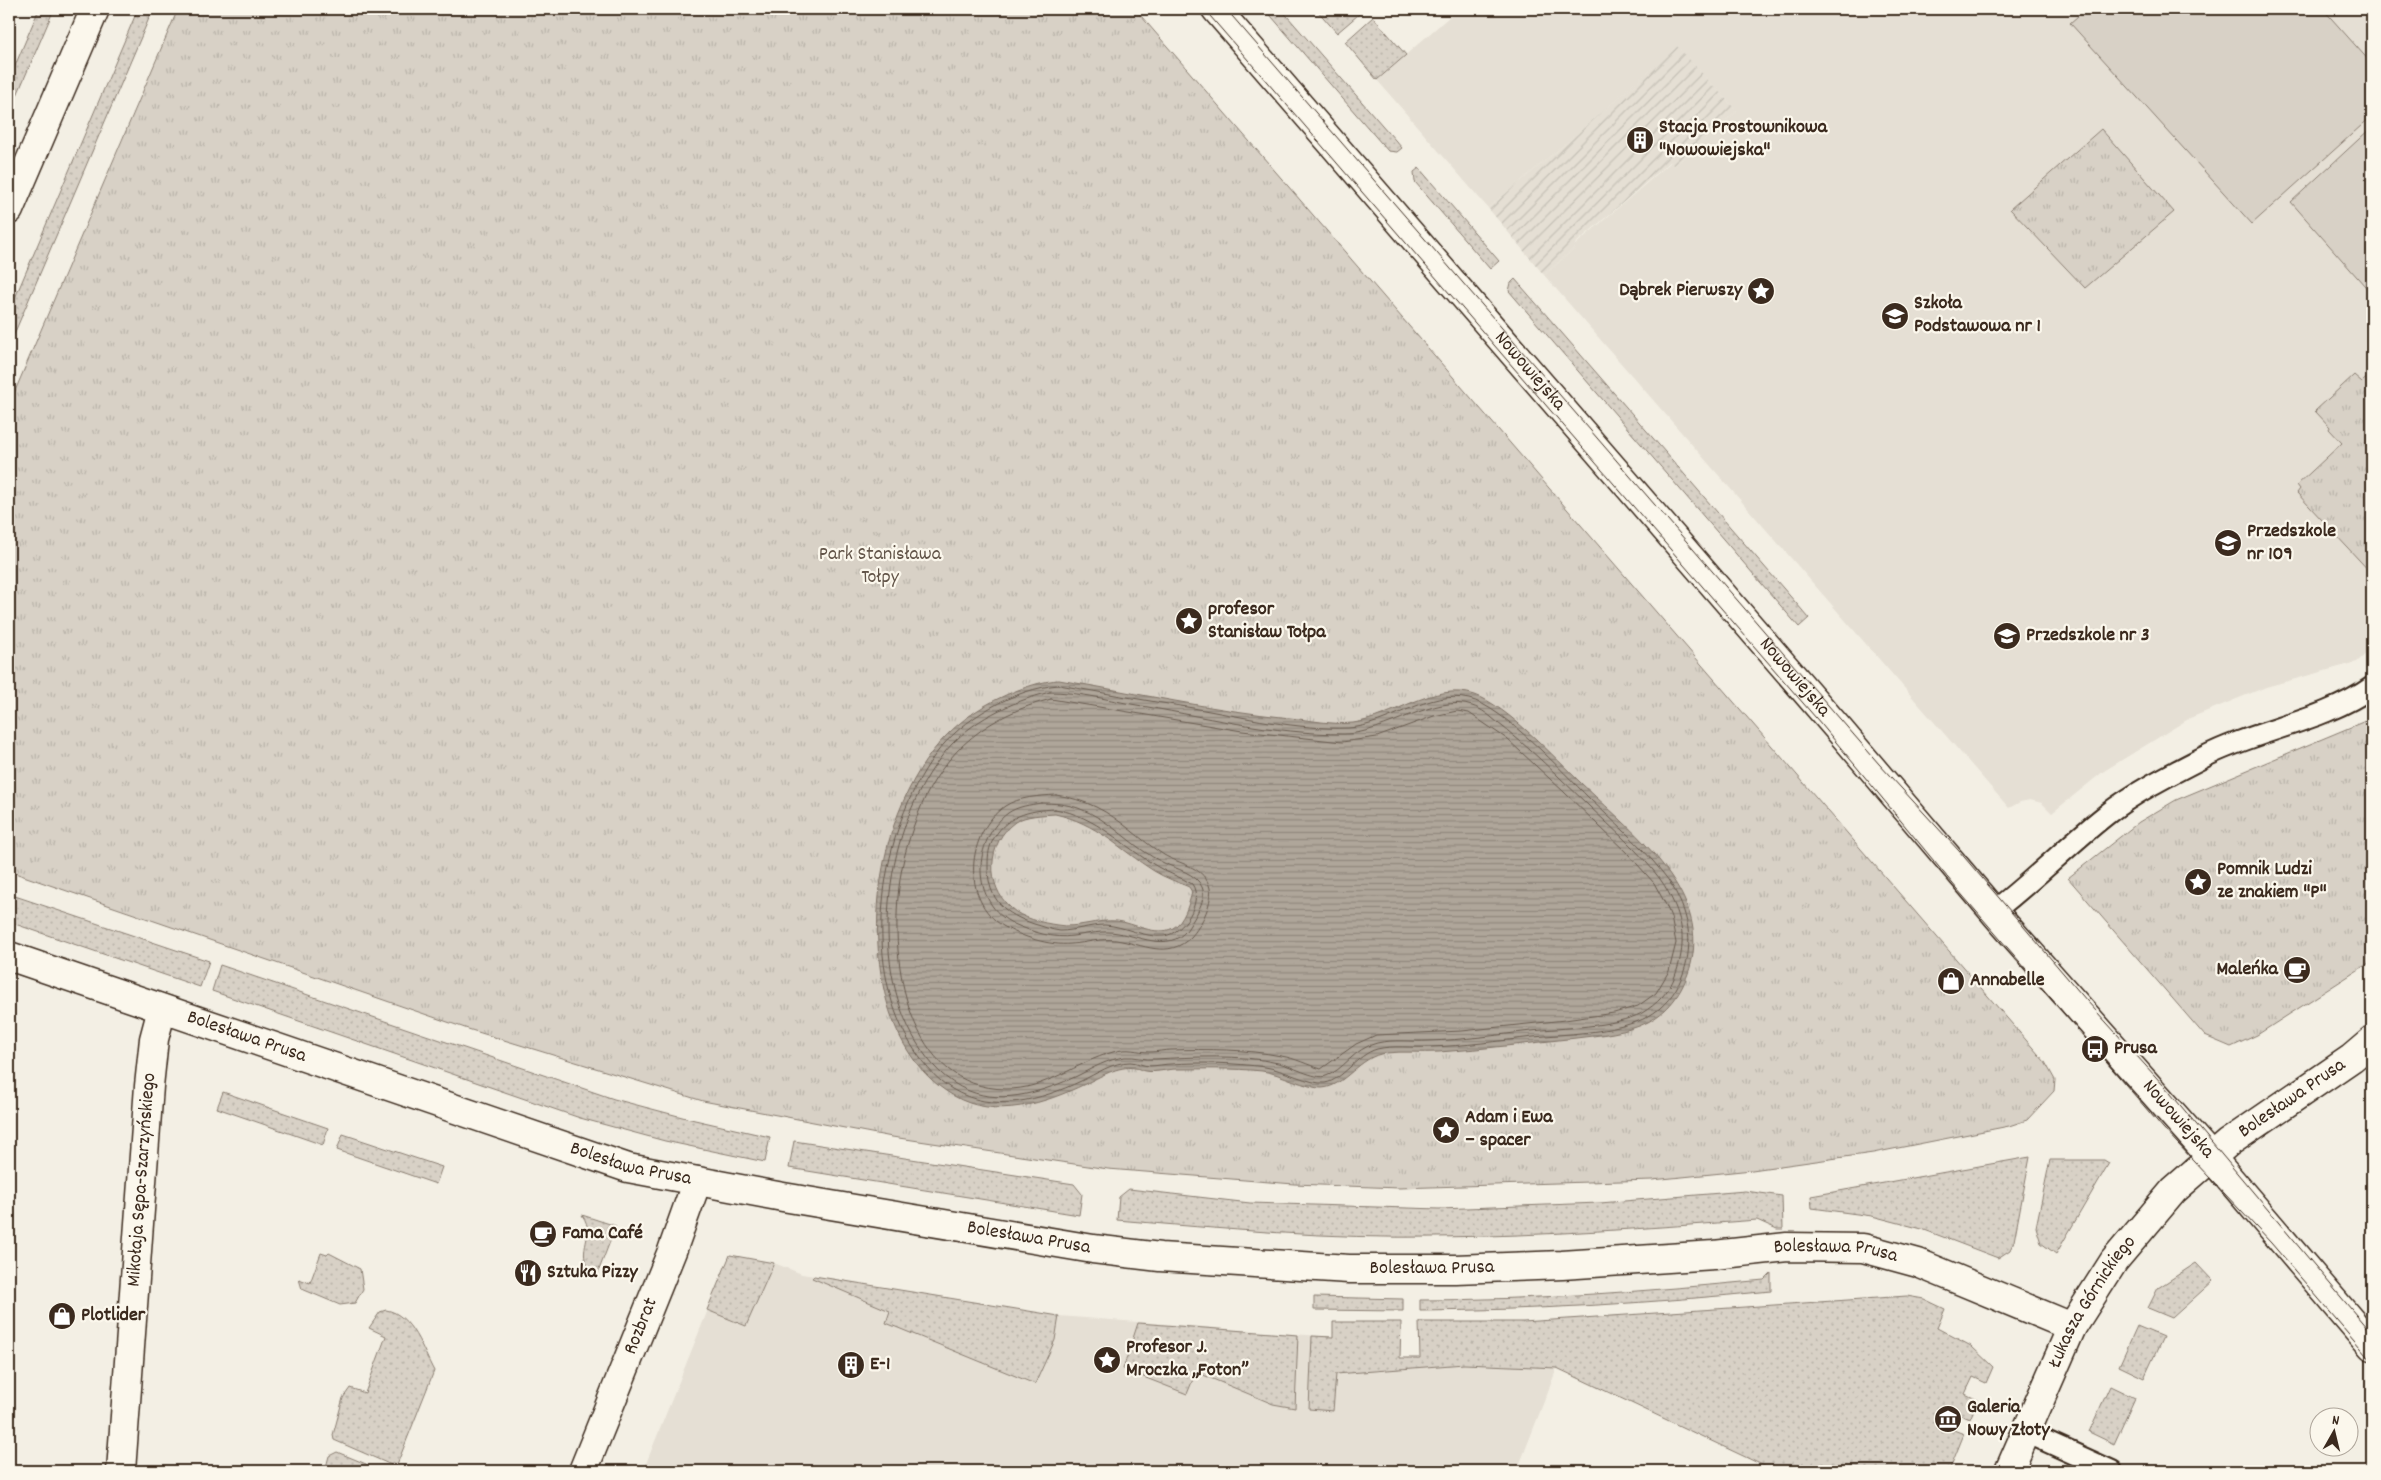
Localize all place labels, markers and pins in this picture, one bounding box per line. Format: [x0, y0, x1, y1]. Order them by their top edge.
place label: Stacja Prostownikowa "Nowowiejska" [1659, 114, 1828, 165]
building icon: Stacja Prostownikowa "Nowowiejska" [1625, 125, 1655, 155]
place icon: Dąbrek Pierwszy [1746, 276, 1776, 306]
place label: Dąbrek Pierwszy [1619, 277, 1743, 305]
place label: Szkoła Podstawowa nr 1 [1914, 290, 2041, 341]
school or university icon: Szkoła Podstawowa nr 1 [1880, 301, 1910, 331]
place label: Przedszkole nr 109 [2247, 518, 2336, 569]
school or university icon: Przedszkole nr 109 [2213, 528, 2243, 558]
place label: profesor Stanisław Tołpa [1208, 596, 1326, 647]
place icon: profesor Stanisław Tołpa [1174, 606, 1204, 636]
school or university icon: Przedszkole nr 3 [1992, 621, 2022, 651]
place label: Przedszkole nr 3 [2026, 622, 2150, 650]
place label: Pomnik Ludzi ze znakiem "P" [2217, 856, 2327, 907]
place icon: Pomnik Ludzi ze znakiem "P" [2183, 867, 2213, 897]
cafe icon: Maleńka [2282, 955, 2312, 985]
place label: Maleńka [2217, 956, 2279, 984]
shop icon: Annabelle [1936, 966, 1966, 996]
place label: Annabelle [1970, 967, 2045, 995]
bus stop icon: Prusa [2080, 1034, 2110, 1064]
place label: Prusa [2114, 1035, 2158, 1063]
place label: Adam i Ewa – spacer [1465, 1104, 1553, 1155]
place icon: Adam i Ewa – spacer [1431, 1115, 1461, 1145]
cafe icon: Fama Café [528, 1219, 558, 1249]
place label: Fama Café [562, 1220, 643, 1248]
restaurant icon: Sztuka Pizzy [513, 1258, 543, 1288]
place label: Sztuka Pizzy [547, 1259, 639, 1287]
shop icon: Plotlider [47, 1301, 77, 1331]
place label: Plotlider [81, 1302, 146, 1330]
place label: Profesor J. Mroczka „Foton” [1126, 1334, 1249, 1385]
place icon: Profesor J. Mroczka „Foton” [1092, 1345, 1122, 1375]
building icon: E-1 [836, 1350, 866, 1380]
place label: E-1 [870, 1351, 890, 1379]
place label: Galeria Nowy Złoty [1967, 1394, 2051, 1445]
museum icon: Galeria Nowy Złoty [1933, 1404, 1963, 1434]

